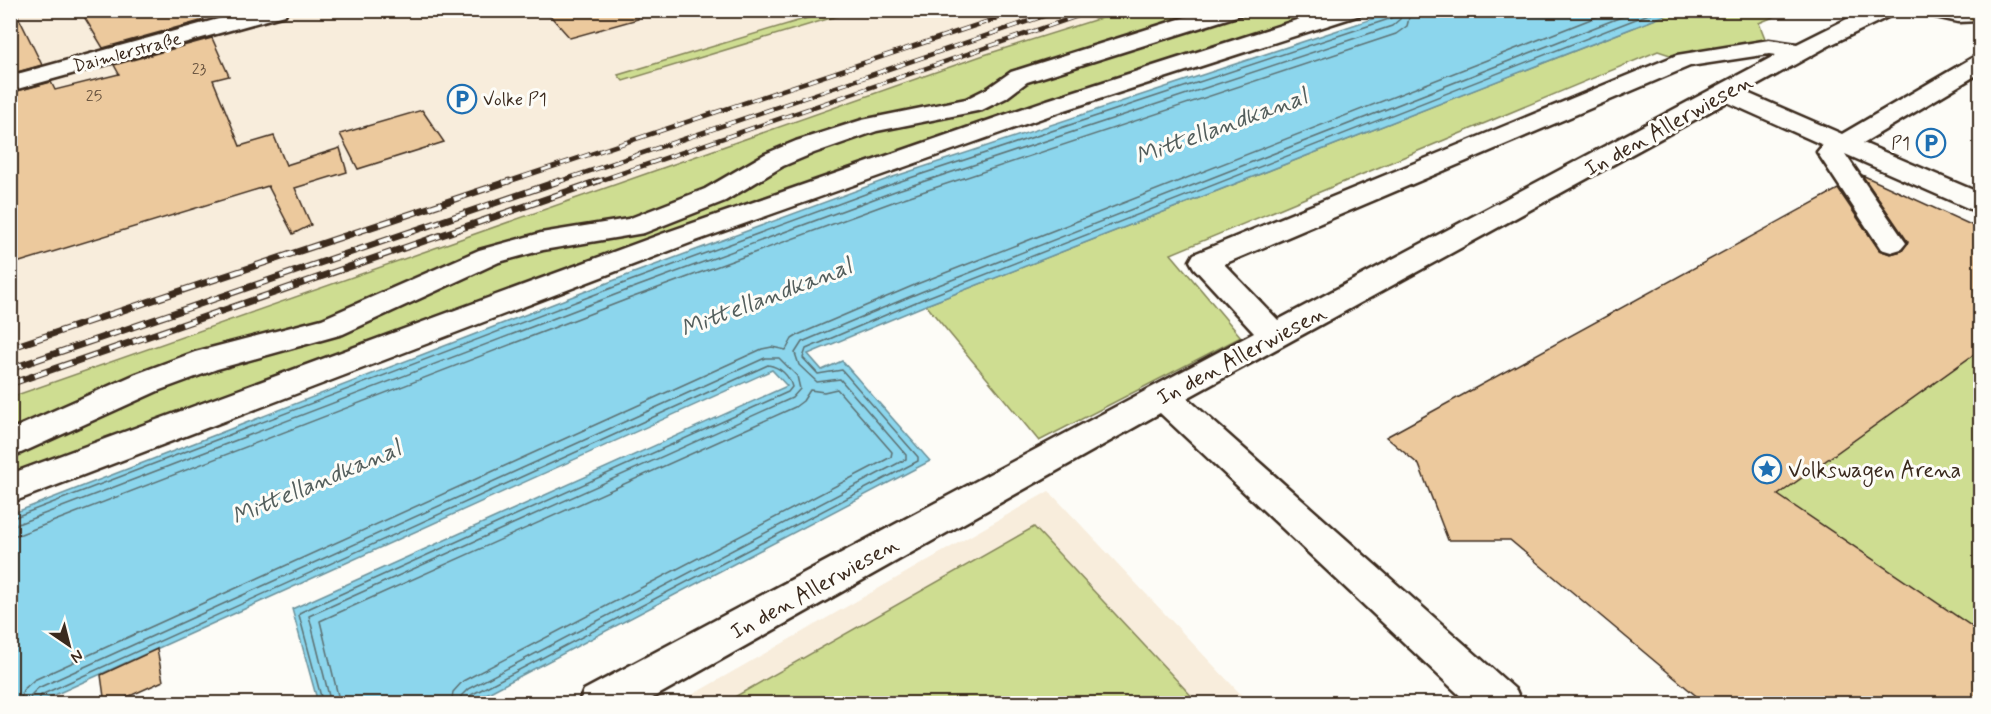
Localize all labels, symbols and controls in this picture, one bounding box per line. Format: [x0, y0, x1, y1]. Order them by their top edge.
street label: Daimlerstraße [71, 27, 184, 79]
house number: 23 [192, 59, 207, 80]
street label: In den Allerwiesen [1580, 68, 1758, 184]
water label: Mittellandkanal [1131, 81, 1314, 173]
parking icon: Volke P1 [446, 83, 478, 115]
house number: 25 [86, 86, 102, 107]
place label: Volke P1 [483, 88, 547, 112]
parking icon: P1 [1915, 127, 1947, 159]
place label: P1 [1891, 132, 1910, 156]
water label: Mittellandkanal [676, 251, 859, 345]
street label: In den Allerwiesen [1152, 299, 1332, 412]
water label: Mittellandkanal [227, 433, 408, 533]
place icon: Volkswagen Arena [1751, 453, 1783, 485]
place label: Volkswagen Arena [1788, 457, 1961, 488]
street label: In den Allerwiesen [726, 531, 904, 647]
north arrow [39, 615, 99, 675]
text: N [66, 644, 87, 668]

